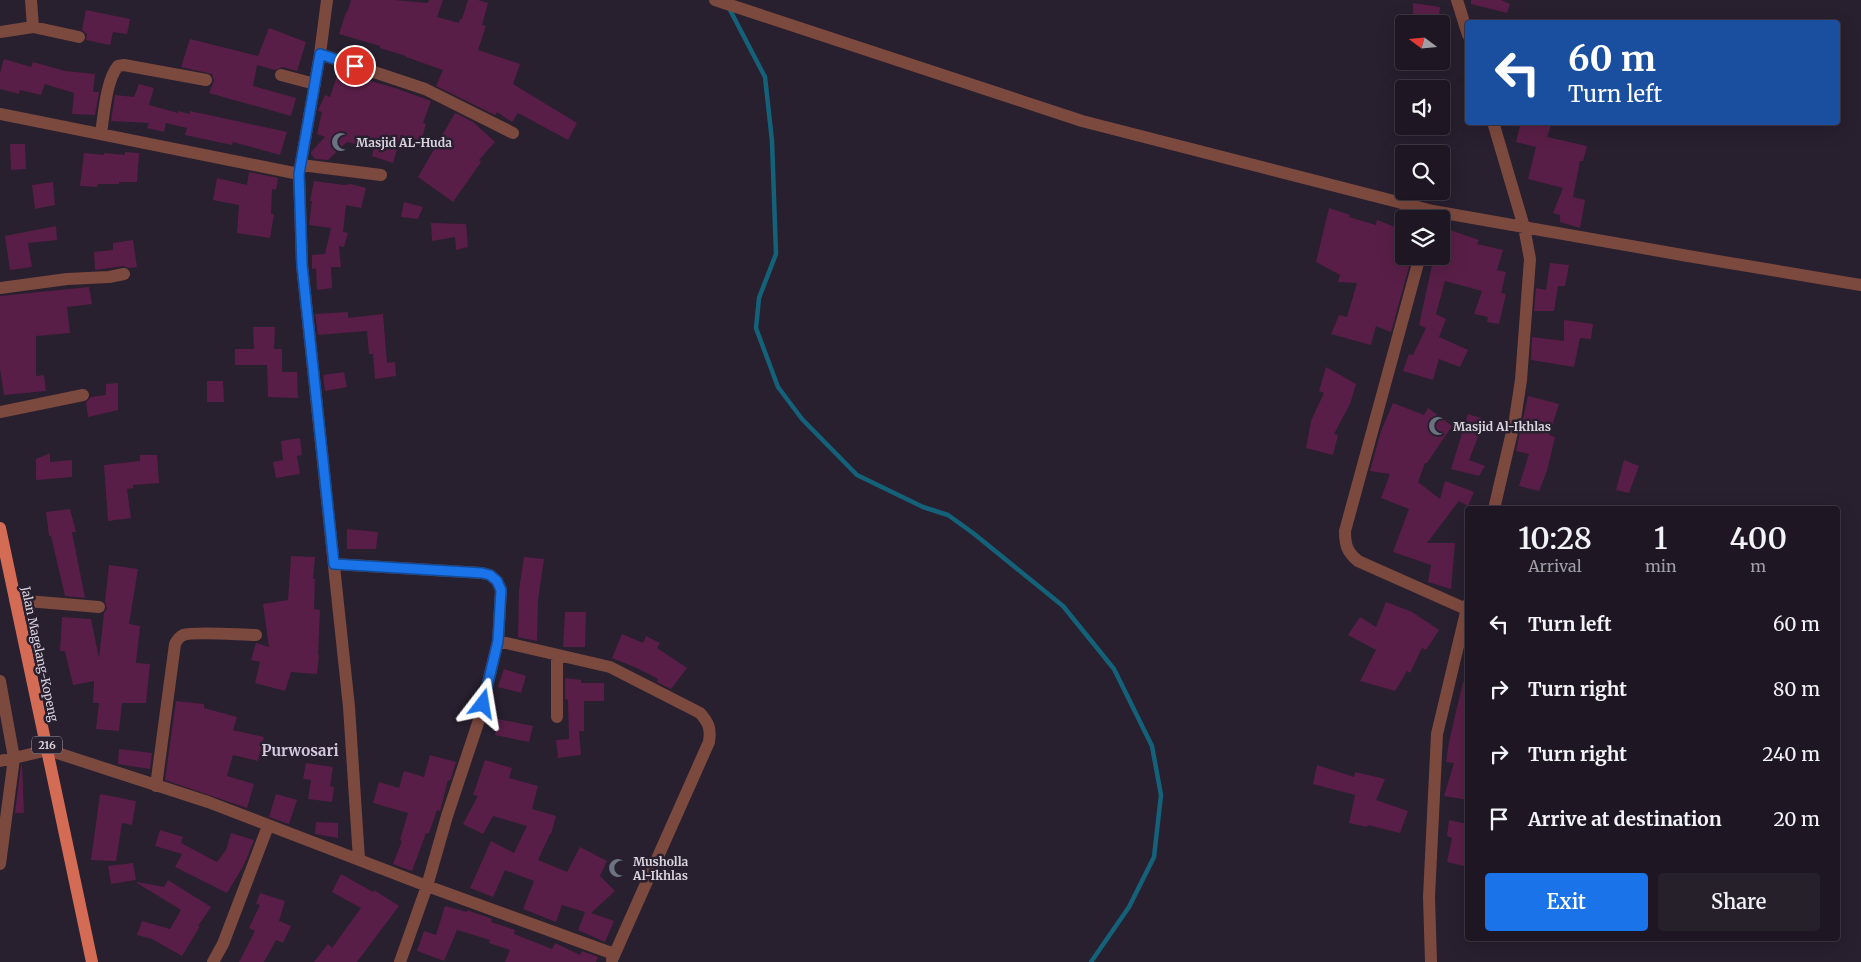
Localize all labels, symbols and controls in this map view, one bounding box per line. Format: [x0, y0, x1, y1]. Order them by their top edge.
north arrow [1395, 15, 1450, 70]
map controls [1395, 15, 1450, 265]
text: 60 m [1568, 37, 1656, 81]
icon: left [1485, 40, 1550, 105]
pin [334, 45, 376, 87]
icon: arrive [341, 52, 369, 80]
button: sound [1395, 80, 1450, 135]
text: Turn left [1568, 80, 1662, 108]
mosque icon: Masjid AL-Huda [330, 131, 352, 153]
place label: Masjid AL-Huda [356, 135, 452, 150]
button: search [1395, 145, 1450, 200]
button: layers [1395, 210, 1450, 265]
mosque icon: Masjid Al-Ikhlas [1427, 415, 1449, 437]
place label: Masjid Al-Ikhlas [1453, 419, 1551, 434]
text: 10:28 [1518, 519, 1592, 557]
text: 1 [1654, 519, 1668, 557]
text: 400 [1729, 519, 1787, 557]
text: Arrival [1528, 556, 1582, 576]
text: min [1645, 556, 1677, 576]
text: m [1750, 556, 1766, 576]
street label: Jalan Magelang-Kopeng [18, 584, 62, 724]
icon: left [1485, 610, 1513, 638]
text: Turn left [1528, 612, 1612, 636]
text: 60 m [1773, 612, 1820, 636]
icon: right [1485, 675, 1513, 703]
position arrow [456, 677, 508, 729]
text: Turn right [1528, 677, 1627, 701]
text: 80 m [1773, 677, 1820, 701]
road number: 216 [32, 736, 62, 754]
icon: right [1485, 740, 1513, 768]
district label: Purwosari [261, 741, 339, 760]
text: Turn right [1528, 742, 1627, 766]
text: 240 m [1762, 742, 1820, 766]
icon: arrive [1485, 805, 1513, 833]
text: Arrive at destination [1528, 807, 1722, 831]
text: 20 m [1773, 807, 1820, 831]
place label: Musholla Al-Ikhlas [632, 854, 689, 883]
mosque icon: Musholla Al-Ikhlas [607, 857, 629, 879]
button: Exit [1485, 873, 1648, 931]
button: Share [1658, 873, 1820, 931]

